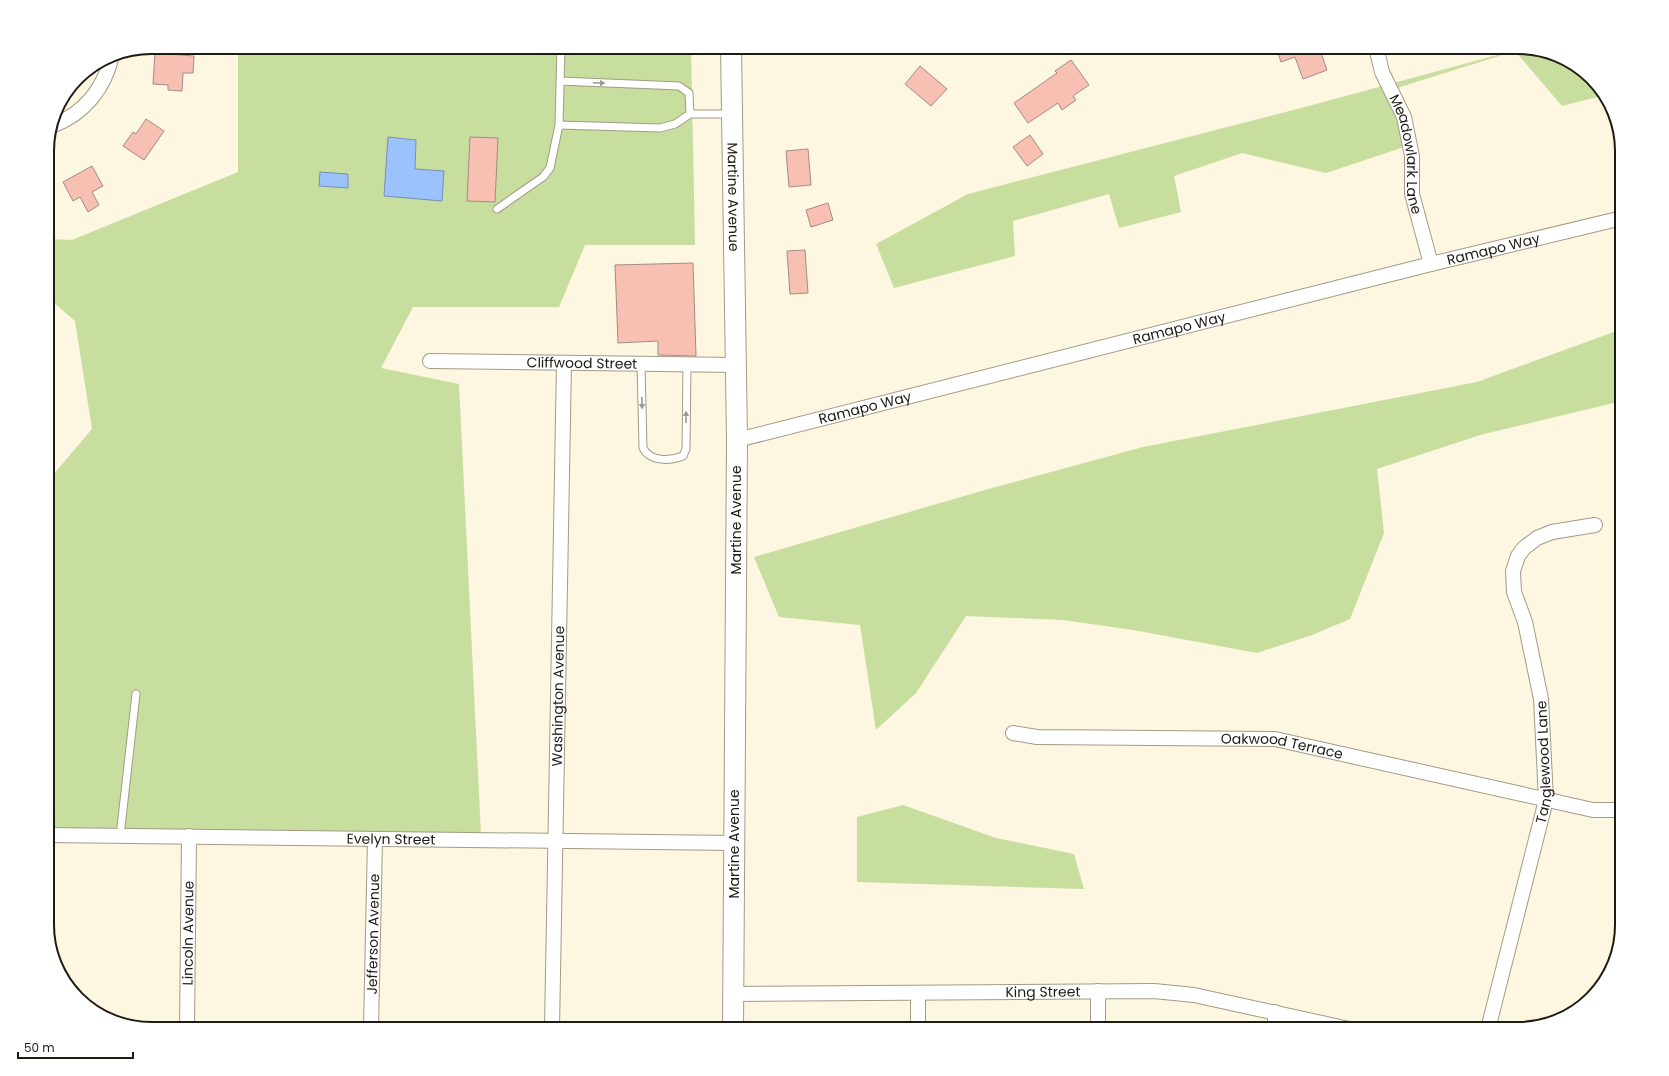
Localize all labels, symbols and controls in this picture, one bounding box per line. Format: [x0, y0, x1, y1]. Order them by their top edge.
one-way arrow [593, 79, 605, 86]
street label: Meadowlark Lane [1384, 91, 1427, 217]
street label: Martine Avenue [722, 142, 744, 252]
street label: Ramapo Way [1445, 228, 1542, 270]
street label: Ramapo Way [1130, 306, 1228, 349]
street label: Cliffwood Street [527, 352, 637, 374]
street label: Ramapo Way [816, 386, 914, 429]
one-way arrow [639, 397, 645, 410]
one-way arrow [683, 410, 689, 423]
street label: Martine Avenue [726, 465, 746, 575]
street label: Washington Avenue [547, 625, 569, 767]
street label: Tanglewood Lane [1530, 700, 1556, 826]
street label: Oakwood Terrace [1221, 729, 1345, 764]
street label: Martine Avenue [724, 789, 744, 899]
street label: Evelyn Street [346, 828, 436, 850]
street label: Jefferson Avenue [362, 873, 384, 995]
street label: Lincoln Avenue [177, 880, 199, 985]
street label: King Street [1005, 982, 1081, 1002]
scale bar [18, 1034, 133, 1060]
text: 50 m [24, 1039, 55, 1056]

